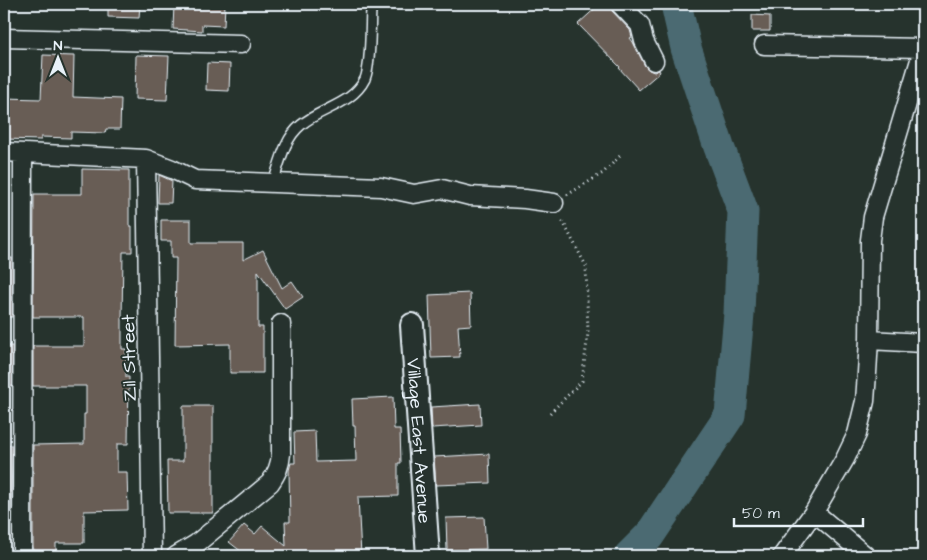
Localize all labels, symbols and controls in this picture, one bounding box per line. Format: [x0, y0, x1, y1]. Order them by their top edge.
north arrow [32, 32, 82, 82]
text: N [54, 36, 63, 56]
street label: Zil Street [115, 314, 144, 402]
street label: Village East Avenue [399, 357, 438, 524]
scale bar [734, 495, 863, 527]
text: 50 m [742, 503, 780, 524]

